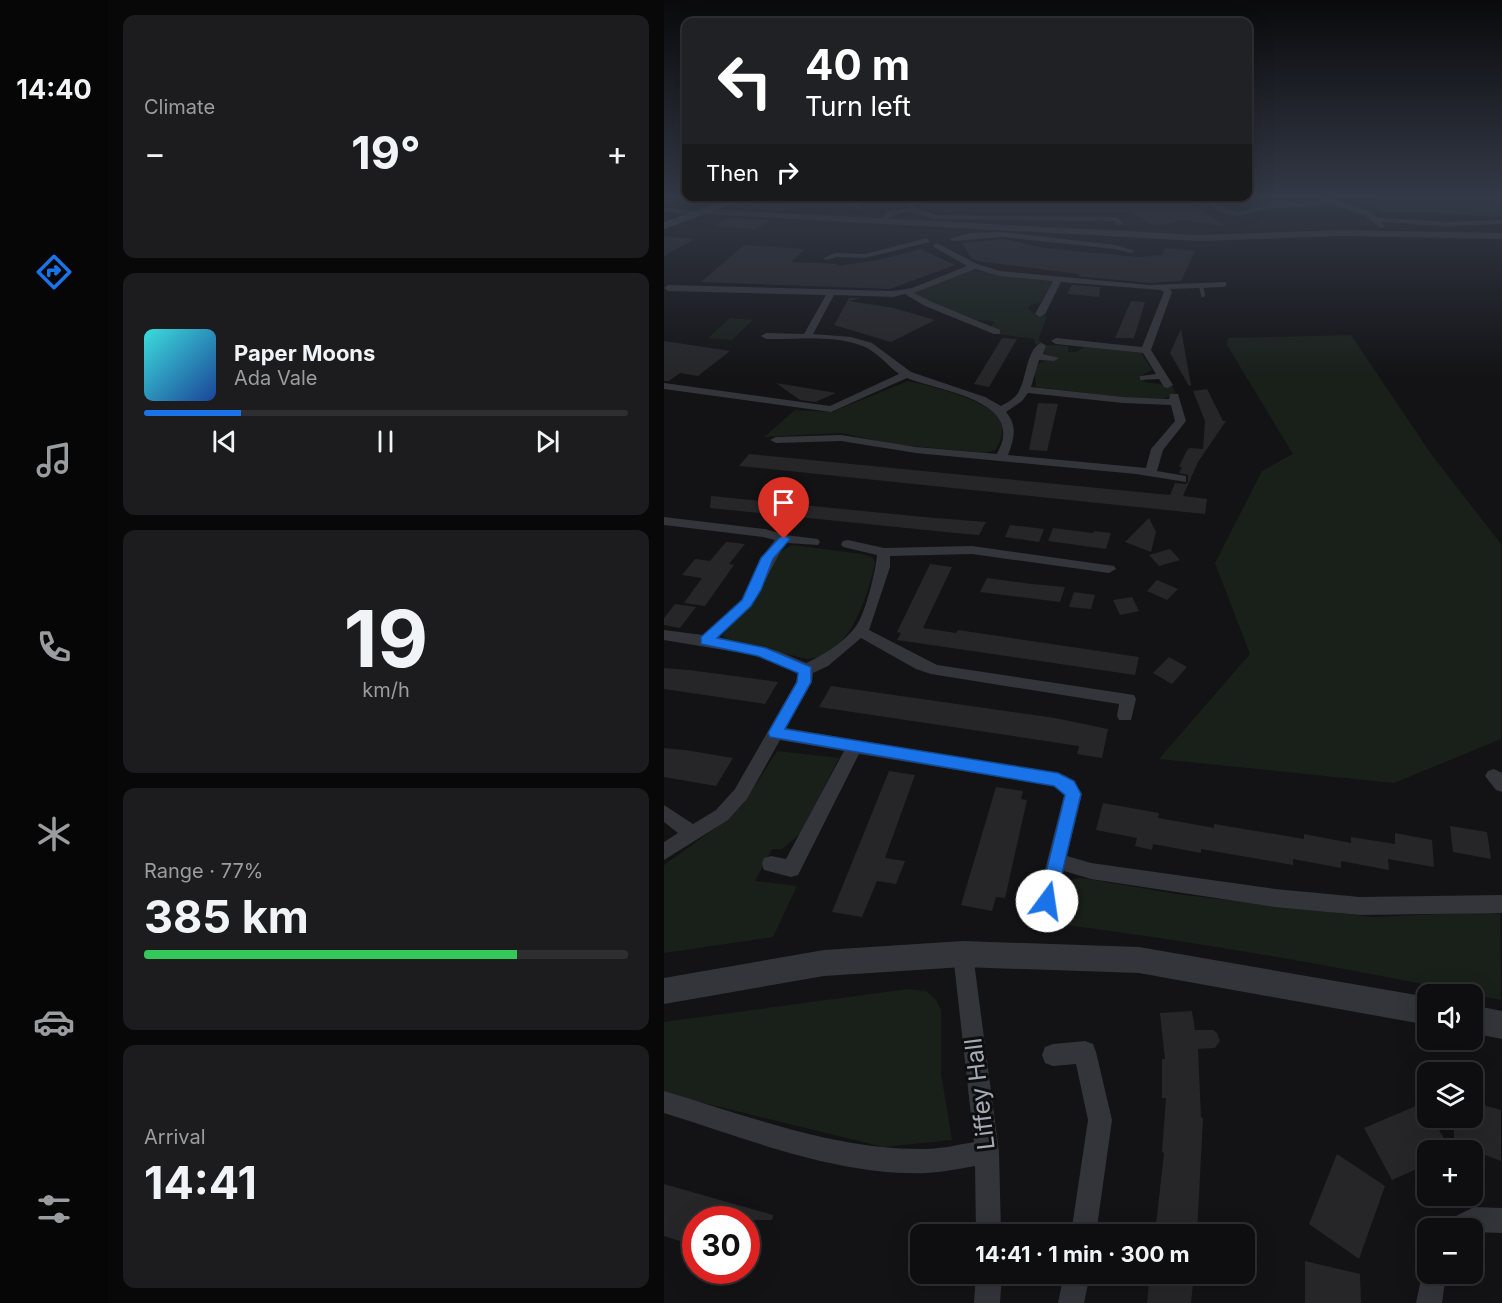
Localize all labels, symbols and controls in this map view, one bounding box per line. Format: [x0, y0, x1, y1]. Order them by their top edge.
text: 40 m [805, 39, 910, 90]
icon: left [706, 42, 784, 120]
text: 14:40 [16, 73, 92, 106]
text: Turn left [805, 90, 911, 123]
text: Climate [144, 95, 215, 119]
text: 19° [351, 125, 421, 180]
text: − [144, 133, 166, 173]
text: + [606, 133, 628, 173]
icon: right [771, 156, 804, 189]
text: Then [706, 160, 759, 186]
icon: directions [33, 251, 75, 293]
text: Paper Moons [234, 340, 375, 366]
text: Ada Vale [234, 366, 317, 390]
icon: previous [208, 425, 241, 458]
icon: pause [369, 425, 402, 458]
icon: next [531, 425, 564, 458]
icon: music [33, 439, 75, 481]
pin [758, 477, 809, 539]
icon: arrive [767, 486, 800, 519]
text: 19 [344, 591, 428, 686]
icon: phone [33, 626, 75, 668]
text: km/h [362, 678, 410, 702]
icon: climate [33, 813, 75, 855]
text: Range · 77% [144, 859, 263, 883]
position arrow [1015, 869, 1079, 933]
text: 385 km [144, 889, 309, 944]
map controls [1417, 984, 1483, 1284]
button: sound [1417, 984, 1483, 1050]
icon: car [33, 1001, 75, 1043]
street label: Liffey Hall [958, 1037, 1001, 1152]
button: layers [1417, 1062, 1483, 1128]
text: Arrival [144, 1125, 206, 1149]
button: + [1417, 1140, 1483, 1206]
text: 14:41 [144, 1155, 257, 1210]
icon: filters [33, 1188, 75, 1230]
speed limit sign: 30 [682, 1206, 760, 1284]
button: − [1417, 1218, 1483, 1284]
text: 14:41 · 1 min · 300 m [975, 1241, 1190, 1267]

